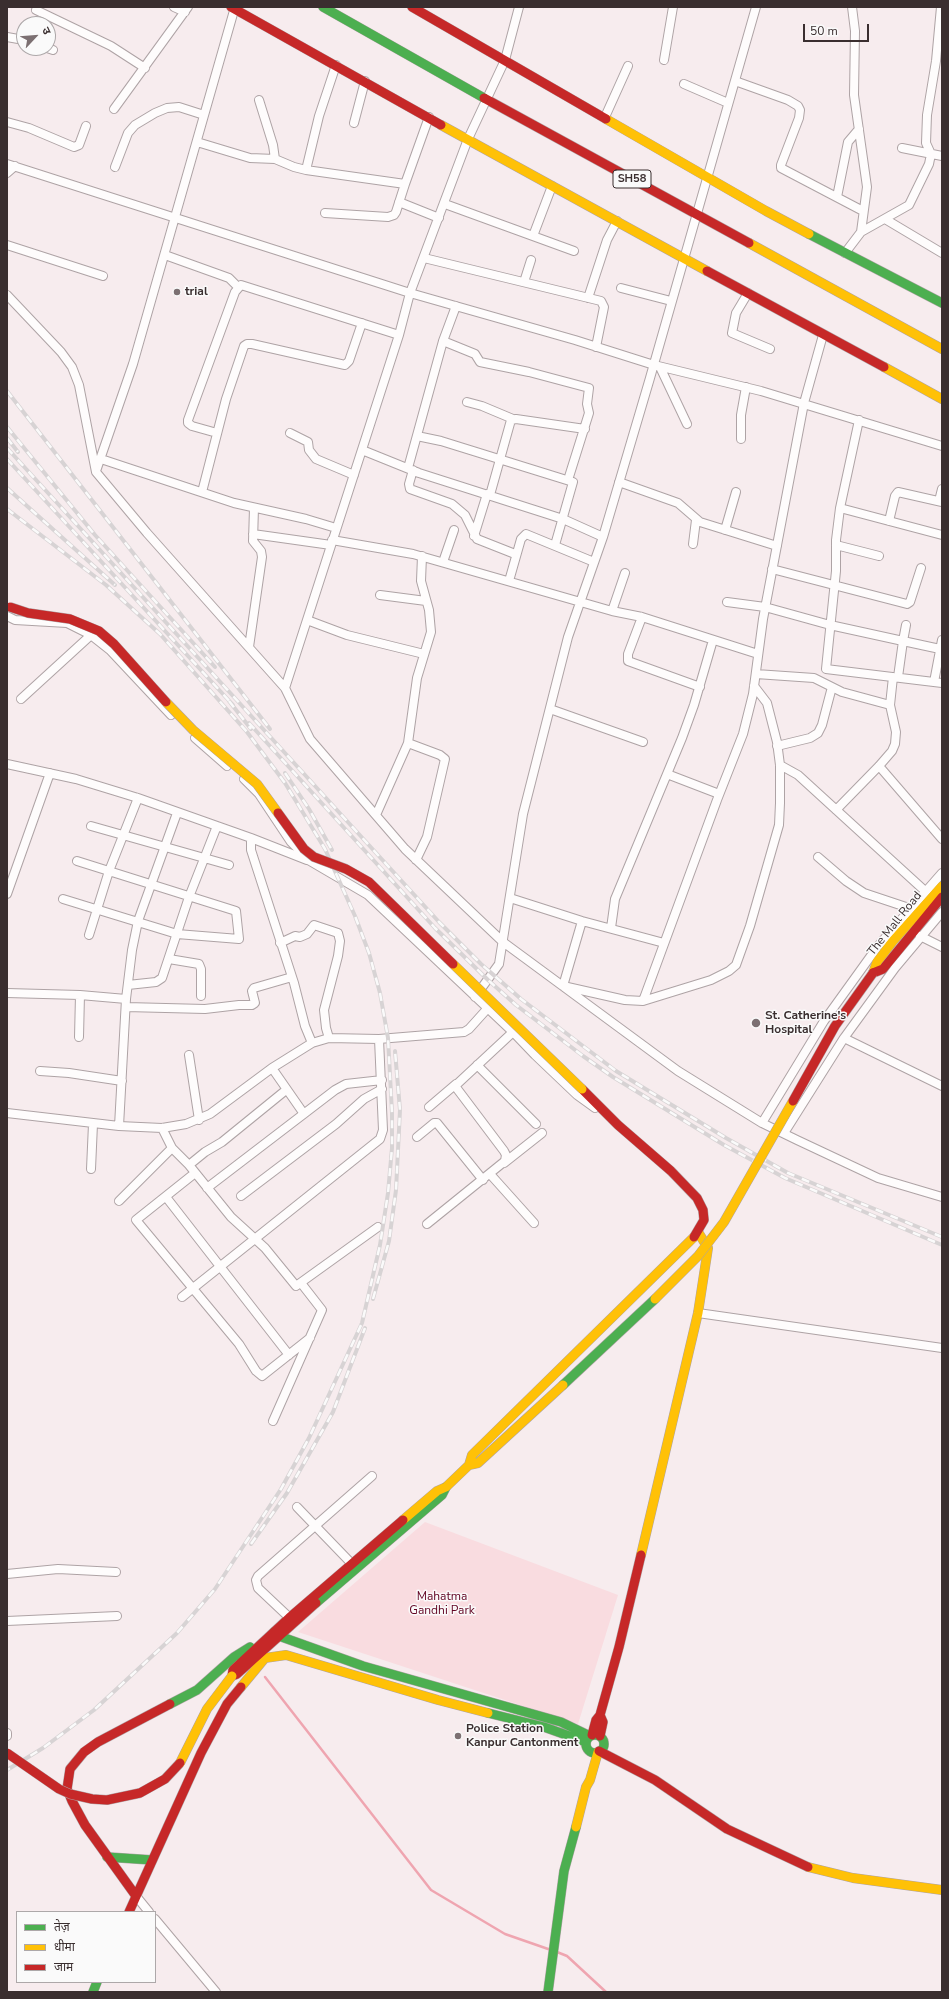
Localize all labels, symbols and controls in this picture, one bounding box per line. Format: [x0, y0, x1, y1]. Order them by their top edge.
north arrow [16, 16, 56, 56]
scale bar [805, 16, 871, 42]
text: 50 m [810, 23, 838, 39]
text: उ [38, 25, 54, 37]
road number: SH58 [613, 170, 651, 188]
place label: trial [185, 285, 208, 299]
marker: trial [172, 287, 182, 297]
street label: The Mall Road [865, 889, 925, 959]
place label: St. Catherine's Hospital [765, 1009, 846, 1037]
marker: St. Catherine's Hospital [750, 1017, 762, 1029]
park label: Mahatma Gandhi Park [409, 1590, 475, 1618]
place label: Police Station Kanpur Cantonment [466, 1722, 578, 1750]
marker: Police Station Kanpur Cantonment [453, 1731, 463, 1741]
legend [16, 1911, 156, 1983]
text: तेज़ [54, 1919, 70, 1935]
text: धीमा [54, 1939, 75, 1955]
text: जाम [54, 1959, 73, 1975]

